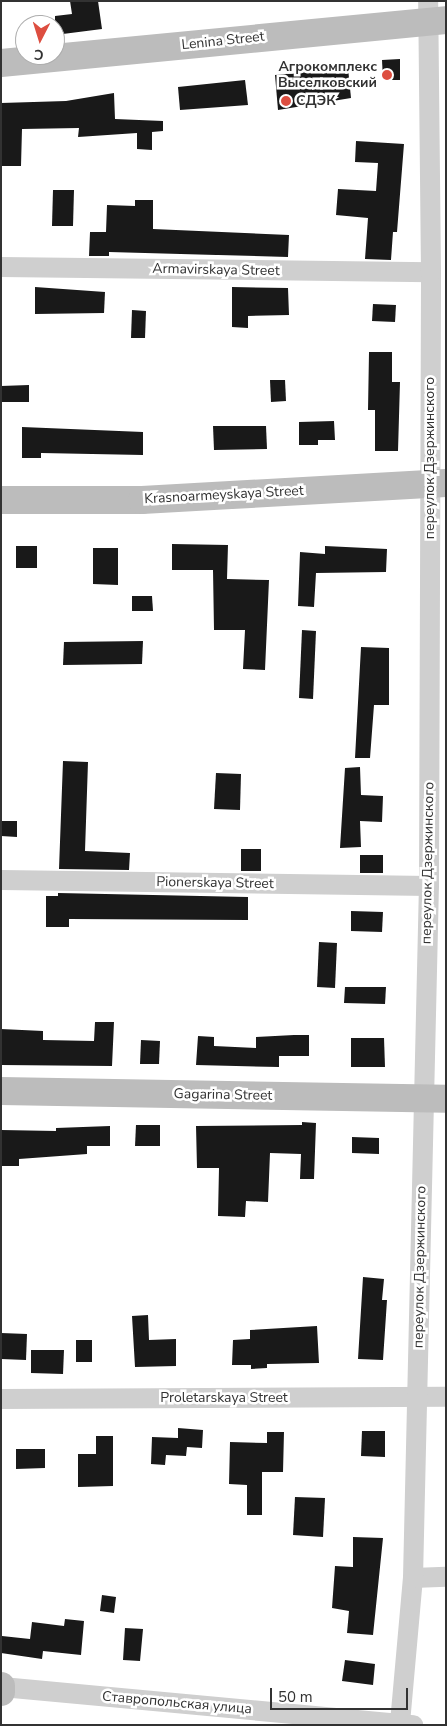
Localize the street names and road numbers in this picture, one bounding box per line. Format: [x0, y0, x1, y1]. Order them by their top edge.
street label: Lenina Street [181, 28, 265, 54]
street label: Armavirskaya Street [152, 260, 280, 280]
street label: переулок Дзержинского [422, 377, 438, 539]
street label: Krasnoarmeyskaya Street [144, 482, 304, 508]
street label: переулок Дзержинского [418, 782, 438, 944]
street label: Pionerskaya Street [156, 874, 274, 892]
street label: Gagarina Street [174, 1086, 272, 1104]
street label: переулок Дзержинского [410, 1186, 430, 1348]
street label: Proletarskaya Street [160, 1390, 288, 1406]
street label: Ставропольская улица [101, 1688, 253, 1718]

